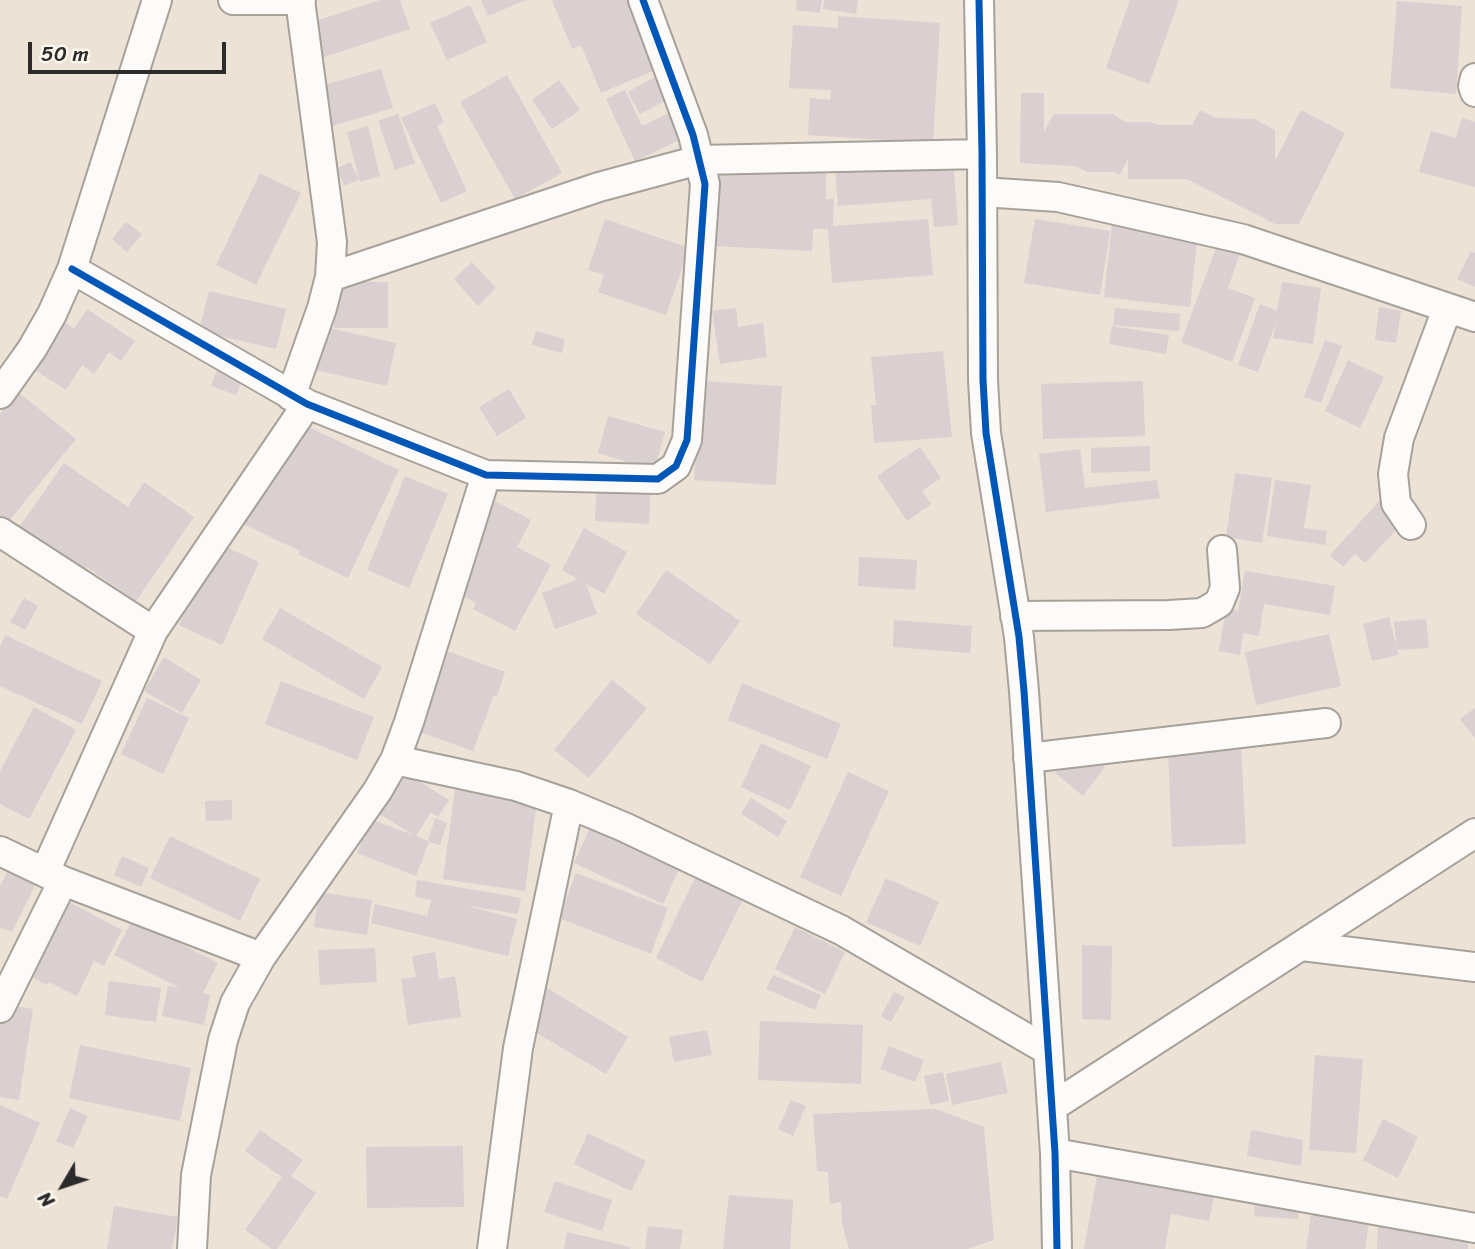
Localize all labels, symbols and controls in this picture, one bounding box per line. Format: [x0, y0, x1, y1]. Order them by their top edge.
scale bar [32, 28, 229, 72]
text: 50 m [41, 35, 89, 73]
north arrow [28, 1151, 98, 1221]
text: N [29, 1184, 63, 1215]

